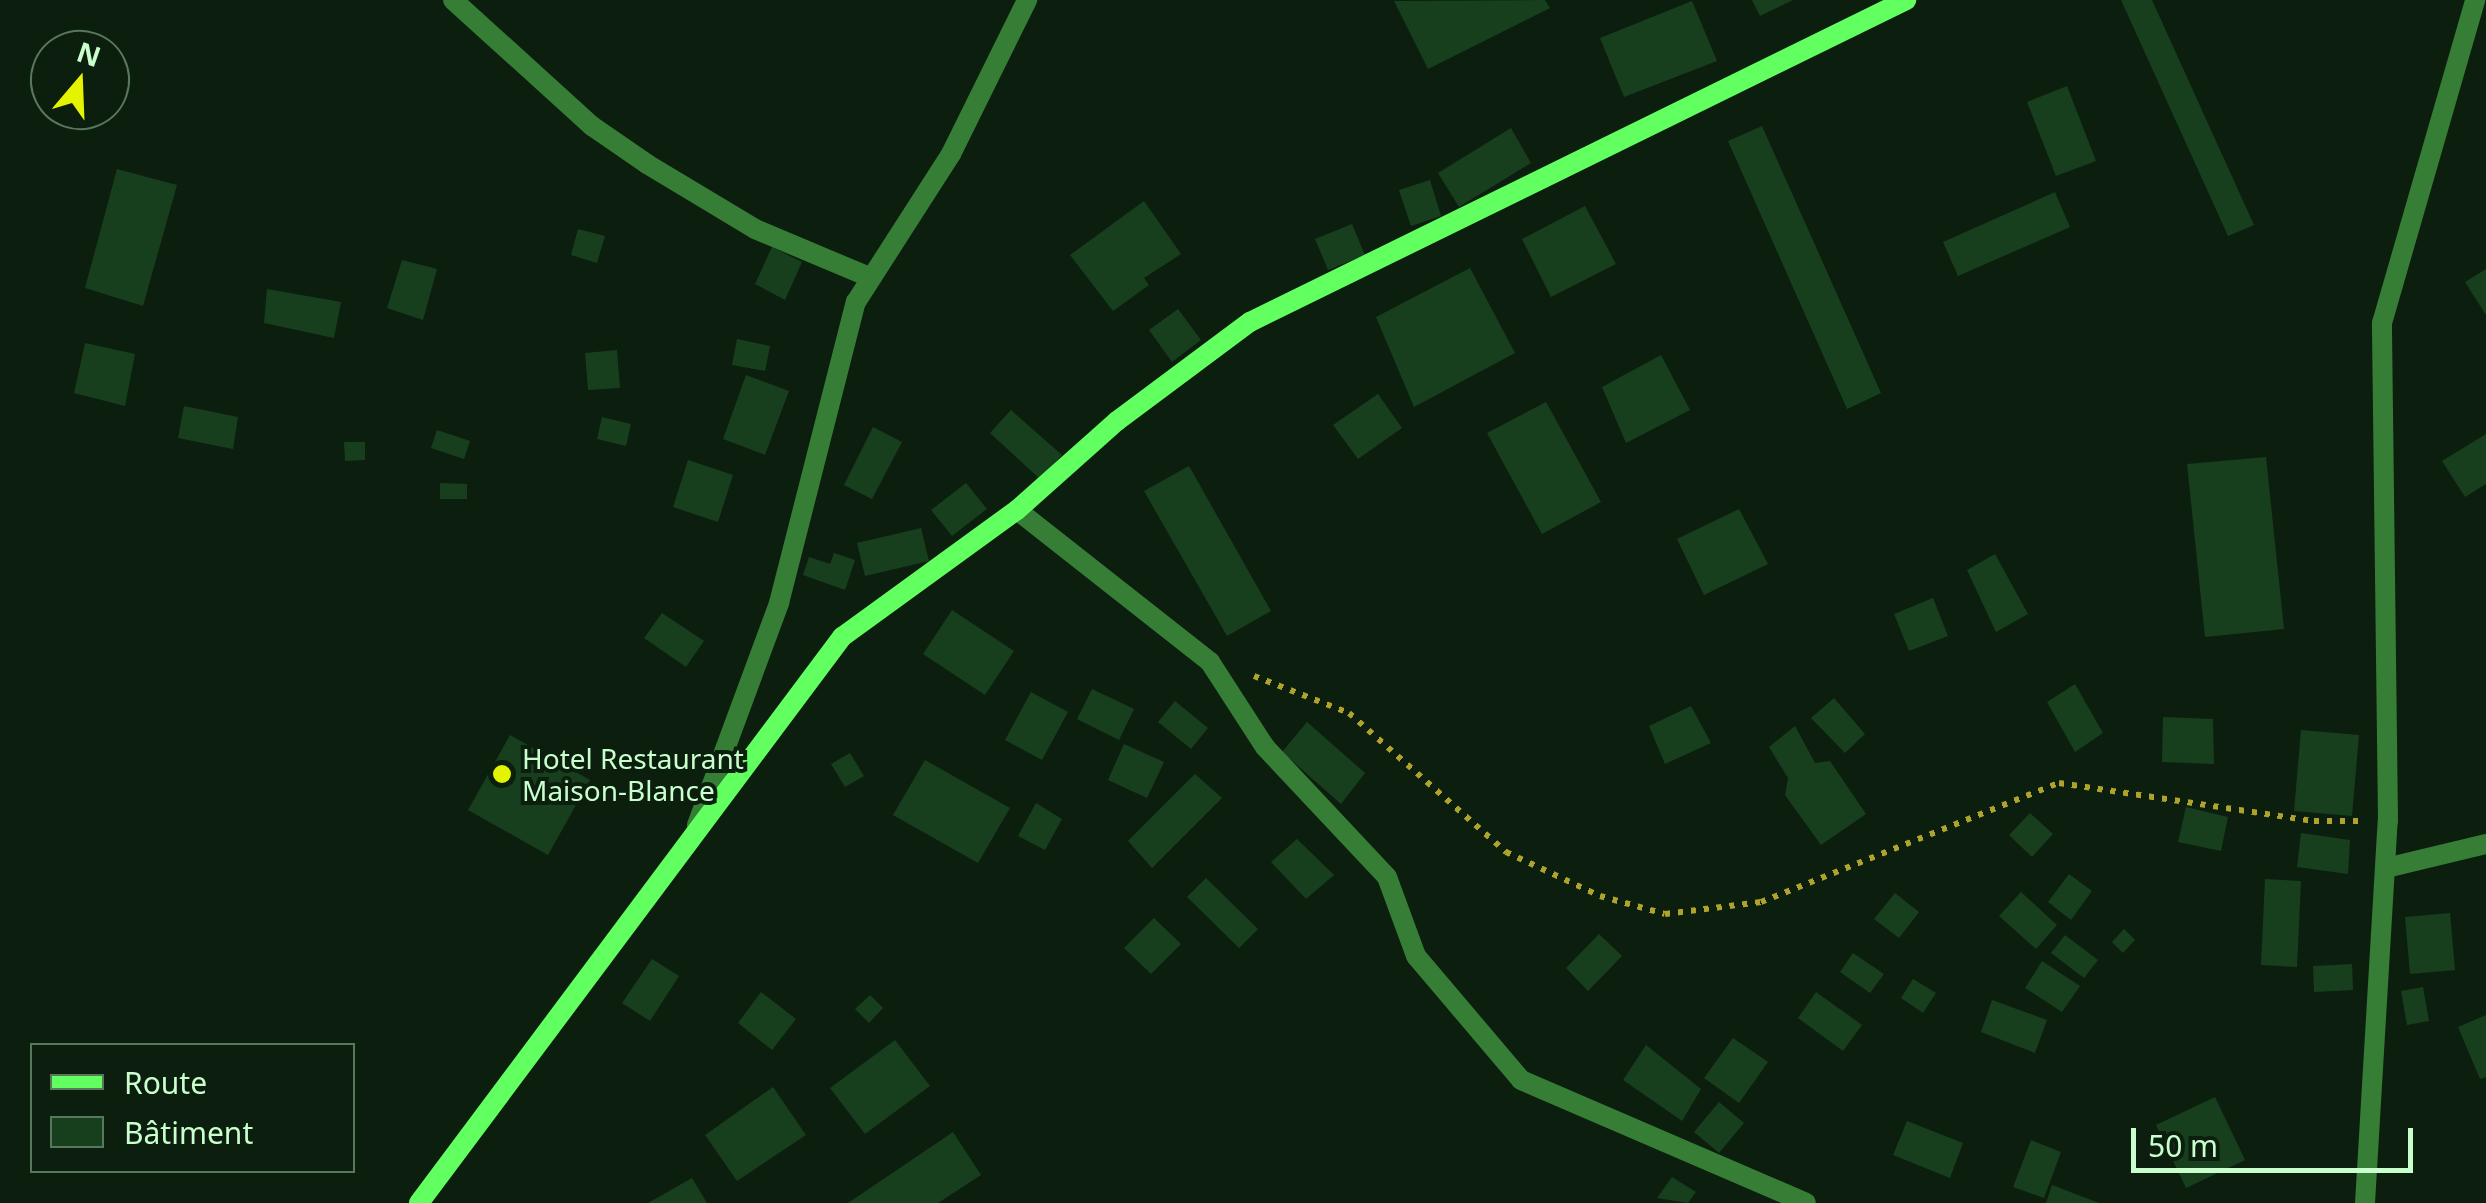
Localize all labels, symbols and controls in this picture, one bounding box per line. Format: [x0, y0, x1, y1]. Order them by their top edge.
north arrow [30, 30, 130, 130]
text: N [72, 32, 106, 75]
place label: Hotel Restaurant Maison-Blance [522, 741, 744, 807]
marker: Hotel Restaurant Maison-Blance [491, 763, 513, 785]
legend [30, 1043, 355, 1173]
text: Route [124, 1062, 207, 1103]
scale bar [2136, 1108, 2418, 1170]
text: Bâtiment [124, 1112, 253, 1153]
text: 50 m [2148, 1125, 2218, 1166]

